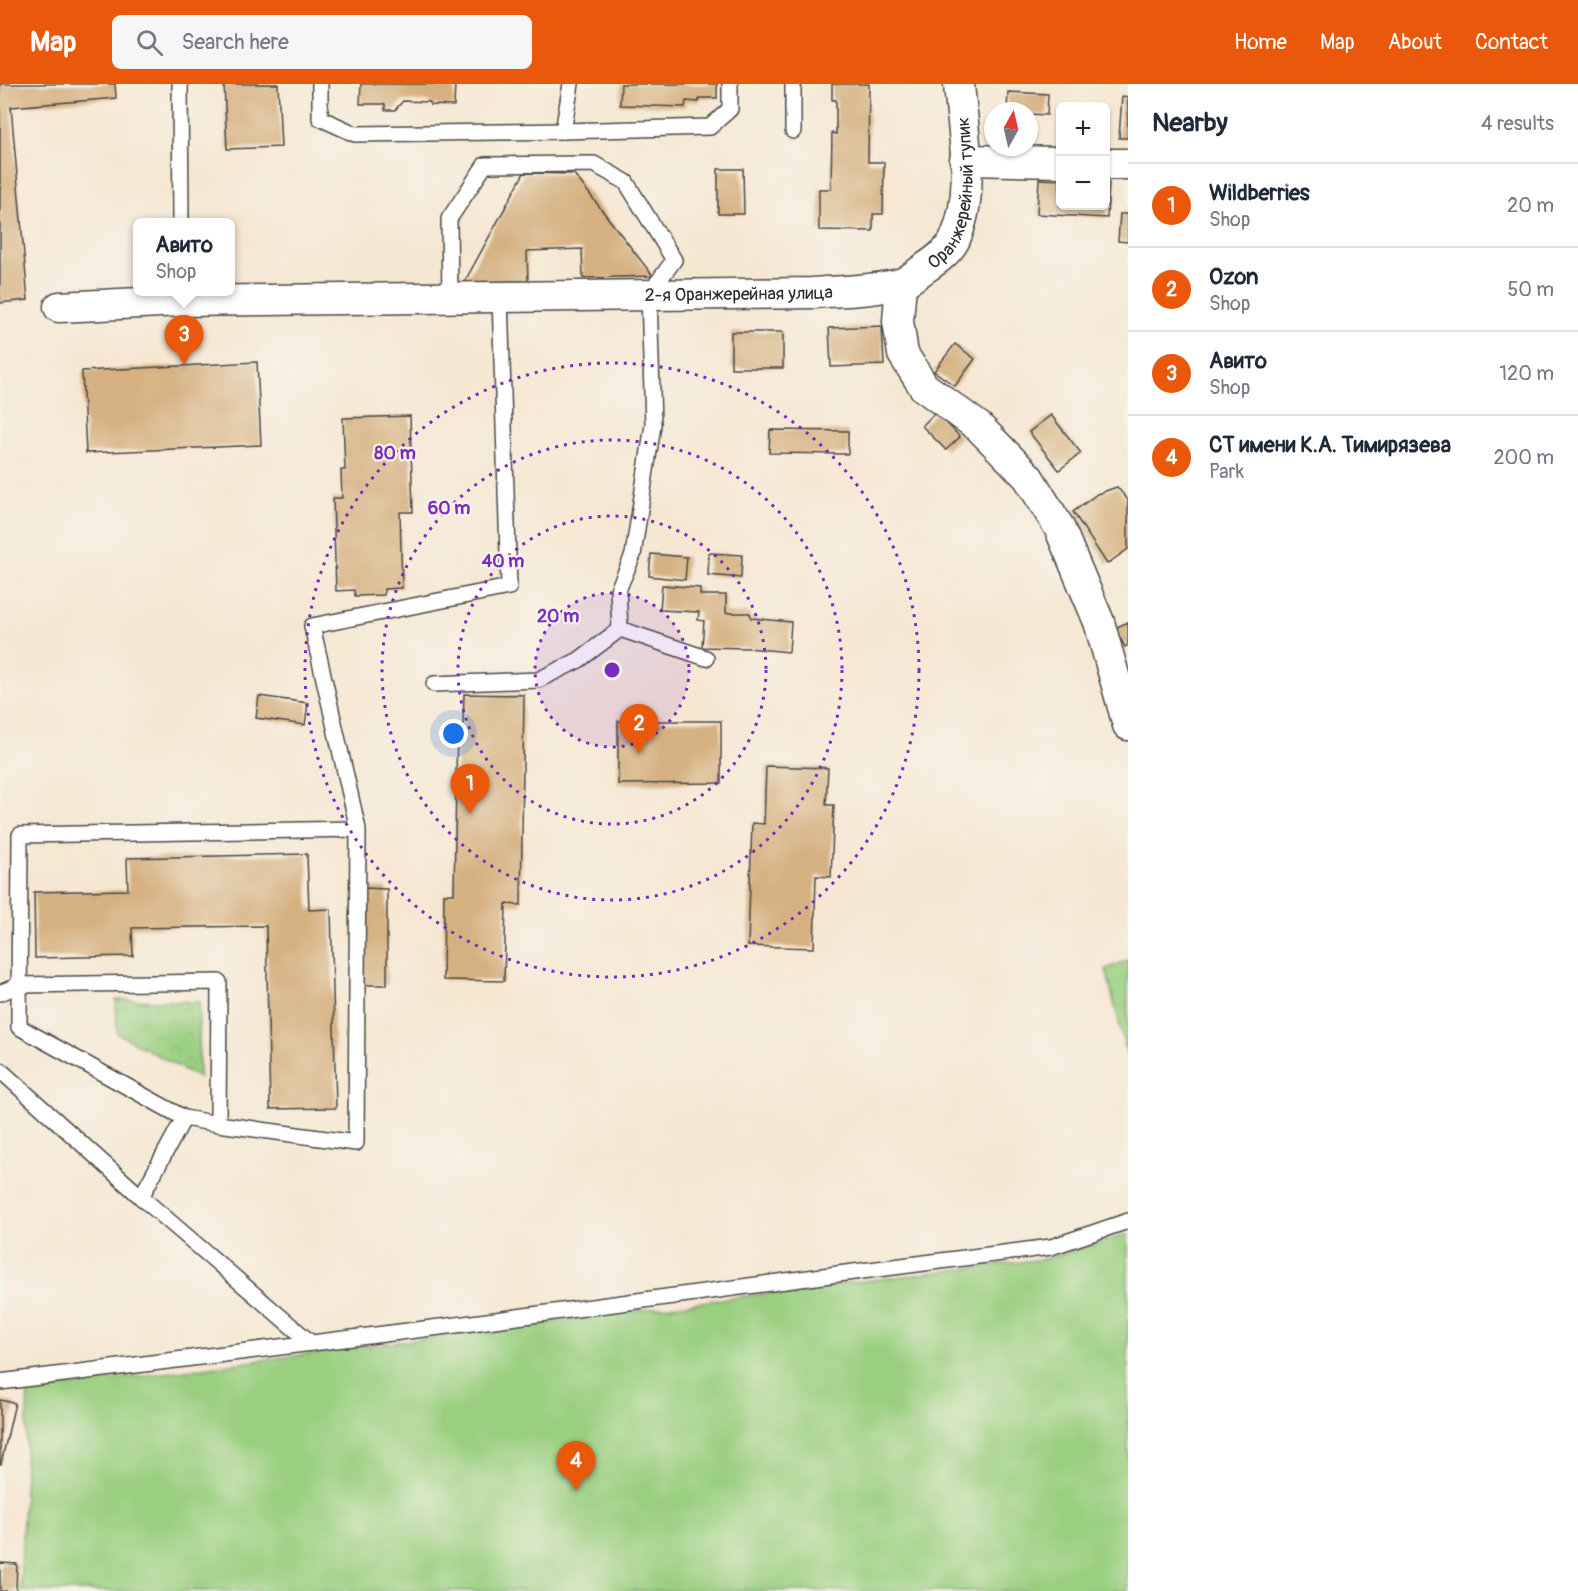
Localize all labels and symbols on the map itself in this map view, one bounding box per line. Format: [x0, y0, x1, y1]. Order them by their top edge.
north arrow [984, 102, 1038, 156]
street label: Оранжерейный тупик [923, 116, 979, 275]
street label: 2-я Оранжерейная улица [644, 281, 833, 307]
pin: 3 [164, 316, 204, 365]
text: 80 m [374, 442, 416, 465]
text: 60 m [428, 497, 470, 520]
text: 40 m [482, 550, 524, 573]
text: 20 m [537, 605, 579, 628]
centre of rings [602, 660, 622, 680]
pin: 2 [620, 704, 658, 754]
your location [439, 719, 468, 748]
pin: 1 [450, 764, 490, 814]
pin: 4 [556, 1442, 596, 1491]

